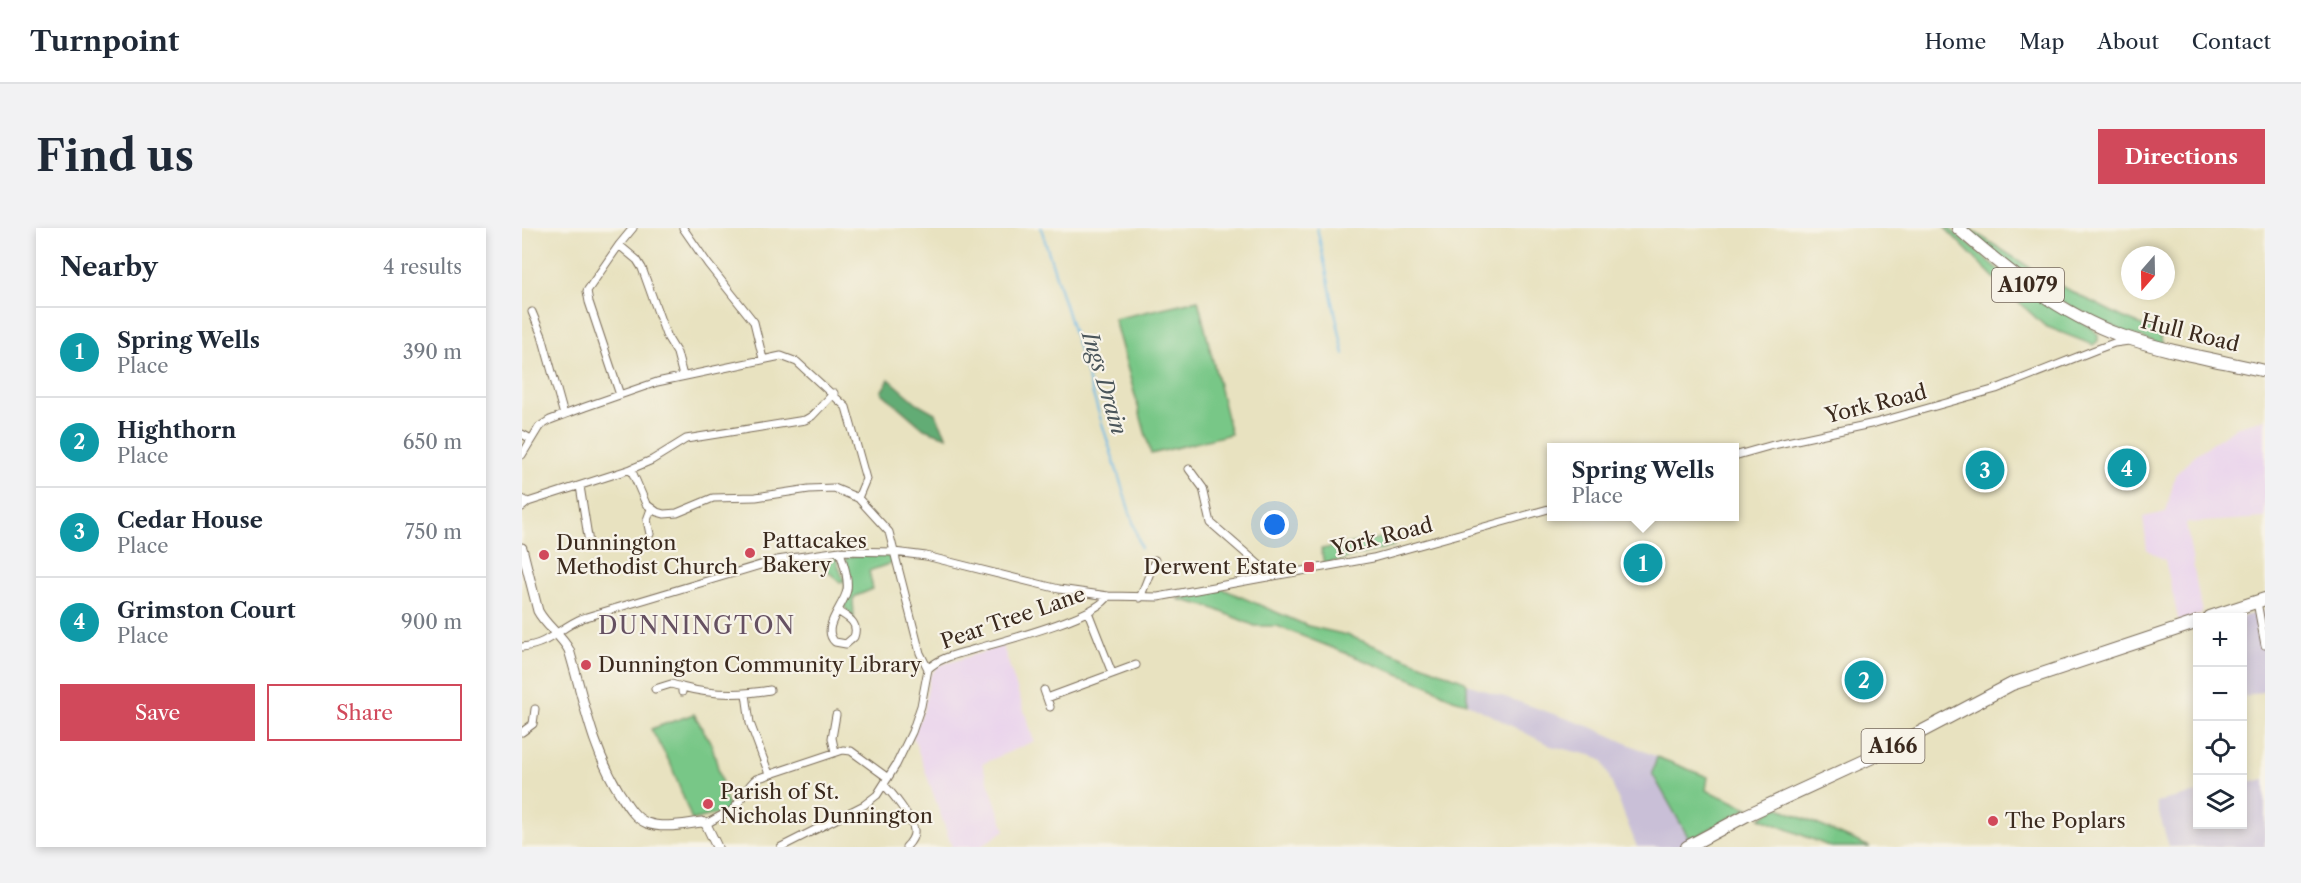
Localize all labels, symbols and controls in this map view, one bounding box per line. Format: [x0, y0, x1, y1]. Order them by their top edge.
text: Turnpoint [30, 24, 179, 58]
text: Home [1925, 29, 1986, 54]
text: Map [2019, 29, 2064, 54]
text: About [2097, 29, 2159, 54]
text: Contact [2192, 29, 2271, 54]
button: Directions [2098, 129, 2265, 184]
text: Find us [36, 130, 194, 182]
north arrow [2121, 246, 2175, 300]
text: Nearby [60, 251, 158, 283]
text: 4 results [383, 255, 462, 279]
road number: A1079 [1992, 268, 2064, 302]
street label: Hull Road [2138, 308, 2242, 357]
water label: Ings Drain [1075, 326, 1133, 438]
text: Spring Wells [117, 327, 260, 354]
text: 1 [75, 340, 84, 364]
text: 390 m [403, 340, 462, 364]
text: Place [117, 354, 168, 378]
street label: York Road [1822, 379, 1929, 428]
text: Highthorn [117, 417, 236, 444]
text: 2 [74, 430, 85, 454]
text: 650 m [403, 430, 462, 454]
popup [1547, 443, 1739, 521]
text: Place [117, 444, 168, 468]
pin: 4 [2108, 446, 2146, 490]
pin: 3 [1966, 448, 2004, 492]
text: Spring Wells [1571, 457, 1715, 484]
text: Place [1571, 484, 1623, 508]
text: Cedar House [117, 507, 263, 534]
your location [1260, 510, 1289, 539]
street label: York Road [1328, 512, 1435, 561]
text: 3 [74, 520, 85, 544]
text: 750 m [405, 520, 462, 544]
place label: Pattacakes Bakery [762, 528, 867, 577]
place label: Dunnington Methodist Church [556, 530, 738, 579]
text: Place [117, 534, 168, 558]
pin: 1 [1624, 540, 1662, 586]
marker: Pattacakes Bakery [743, 546, 757, 560]
marker: Dunnington Methodist Church [537, 548, 551, 562]
place label: Derwent Estate [1143, 554, 1297, 579]
marker: Derwent Estate [1302, 560, 1316, 574]
street label: Pear Tree Lane [937, 581, 1089, 654]
text: Grimston Court [117, 597, 296, 624]
text: 4 [74, 610, 85, 634]
text: 900 m [401, 610, 462, 634]
district label: DUNNINGTON [598, 611, 796, 640]
map controls [2193, 613, 2247, 829]
button: + [2193, 613, 2247, 667]
text: Place [117, 624, 168, 648]
place label: Dunnington Community Library [598, 652, 922, 677]
marker: Dunnington Community Library [579, 658, 593, 672]
pin: 2 [1844, 658, 1884, 702]
button: − [2193, 667, 2247, 721]
button: Save [60, 684, 255, 741]
button: Share [267, 684, 462, 741]
button: locate [2193, 721, 2247, 775]
road number: A166 [1862, 729, 1924, 763]
button: layers [2193, 775, 2247, 829]
place label: Parish of St. Nicholas Dunnington [720, 779, 933, 828]
marker: Parish of St. Nicholas Dunnington [701, 797, 715, 811]
place label: The Poplars [2005, 808, 2126, 833]
marker: The Poplars [1986, 814, 2000, 828]

